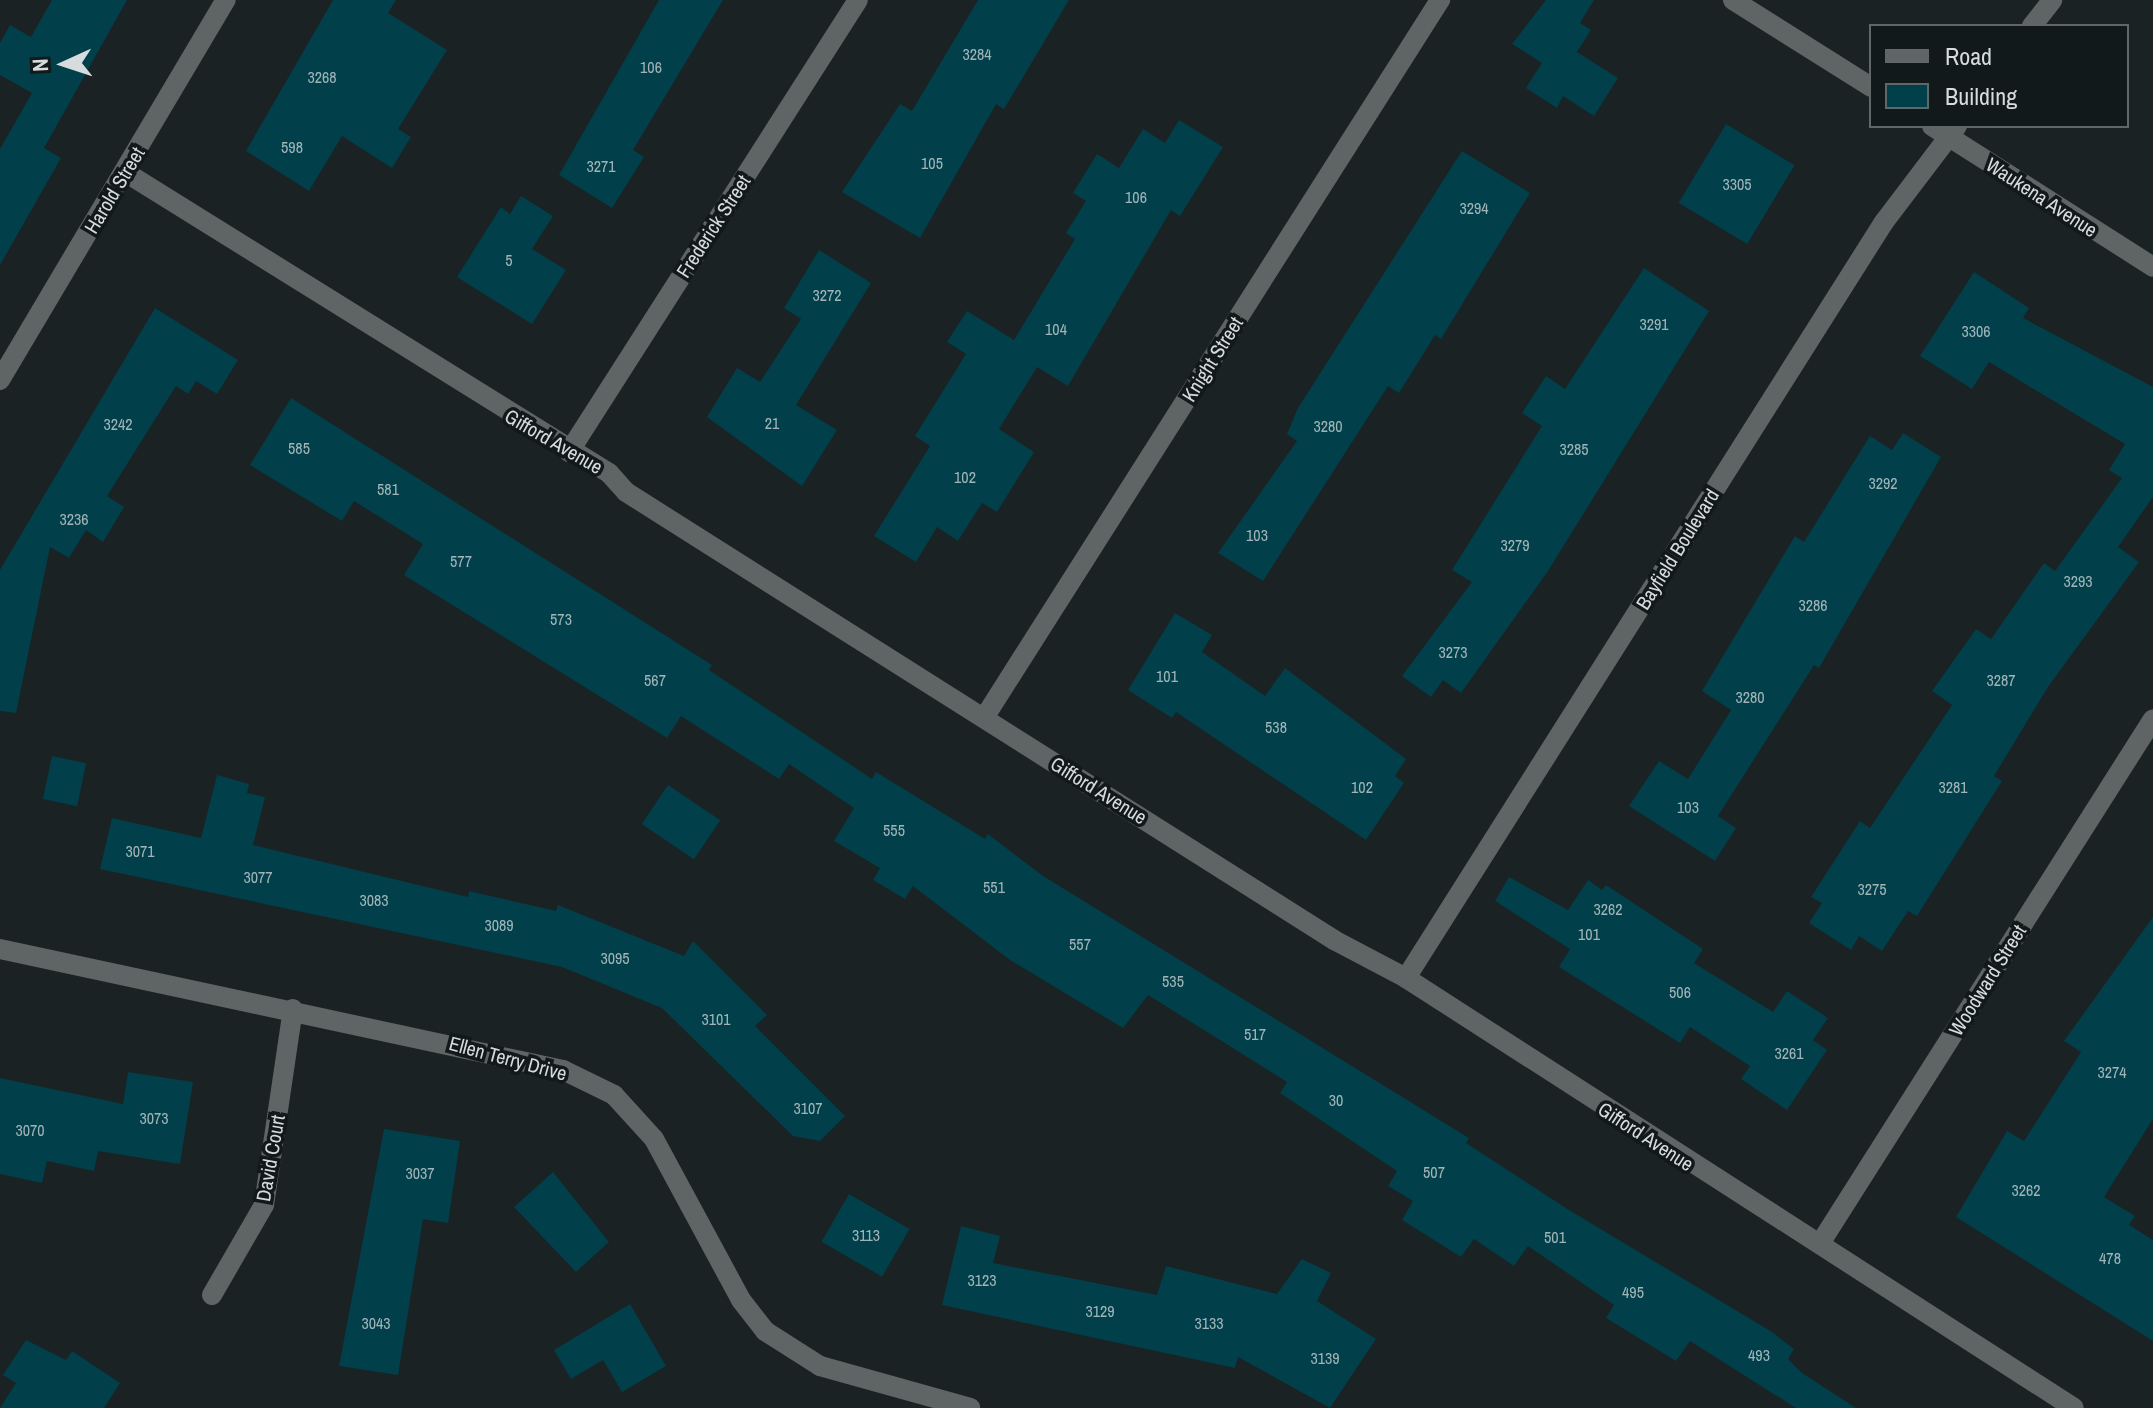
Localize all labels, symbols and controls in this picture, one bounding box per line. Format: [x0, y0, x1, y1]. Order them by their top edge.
north arrow [24, 24, 104, 104]
legend [1869, 24, 2129, 128]
text: Road [1945, 40, 1992, 72]
house number: 3284 [962, 44, 992, 64]
house number: 106 [640, 57, 662, 77]
text: N [25, 58, 55, 73]
house number: 3268 [307, 67, 337, 87]
text: Building [1945, 80, 2017, 112]
house number: 598 [281, 137, 303, 157]
street label: Harold Street [79, 142, 149, 238]
street label: Waukena Avenue [1982, 152, 2102, 242]
house number: 105 [921, 153, 943, 173]
house number: 3271 [586, 156, 616, 176]
street label: Frederick Street [671, 170, 755, 282]
house number: 3305 [1722, 174, 1752, 194]
house number: 106 [1125, 187, 1147, 207]
house number: 3294 [1459, 198, 1489, 218]
house number: 5 [505, 250, 513, 270]
house number: 3272 [812, 285, 842, 305]
street label: Knight Street [1176, 312, 1248, 406]
house number: 3291 [1639, 314, 1669, 334]
house number: 104 [1045, 319, 1067, 339]
house number: 3306 [1961, 321, 1991, 341]
street label: Gifford Avenue [500, 403, 608, 479]
house number: 21 [765, 413, 779, 433]
house number: 3242 [103, 414, 133, 434]
house number: 3280 [1313, 416, 1343, 436]
house number: 585 [288, 438, 310, 458]
house number: 3285 [1559, 439, 1589, 459]
house number: 102 [954, 467, 976, 487]
house number: 3292 [1868, 473, 1898, 493]
house number: 581 [377, 479, 399, 499]
street label: Bayfield Boulevard [1630, 484, 1724, 614]
house number: 3236 [59, 509, 89, 529]
house number: 103 [1246, 525, 1268, 545]
house number: 3279 [1500, 535, 1530, 555]
house number: 577 [450, 551, 472, 571]
house number: 3293 [2063, 571, 2093, 591]
house number: 3286 [1798, 595, 1828, 615]
house number: 573 [550, 609, 572, 629]
house number: 3273 [1438, 642, 1468, 662]
house number: 101 [1156, 666, 1178, 686]
house number: 567 [644, 670, 666, 690]
house number: 3287 [1986, 670, 2016, 690]
house number: 3280 [1735, 687, 1765, 707]
house number: 538 [1265, 717, 1287, 737]
street label: Gifford Avenue [1046, 751, 1152, 829]
house number: 102 [1351, 777, 1373, 797]
house number: 3281 [1938, 777, 1968, 797]
house number: 103 [1677, 797, 1699, 817]
house number: 555 [883, 820, 905, 840]
house number: 3071 [125, 841, 155, 861]
house number: 3077 [243, 867, 273, 887]
house number: 551 [983, 877, 1005, 897]
house number: 3275 [1857, 879, 1887, 899]
house number: 3083 [359, 890, 389, 910]
house number: 3262 [1593, 899, 1623, 919]
house number: 3089 [484, 915, 514, 935]
street label: Woodward Street [1943, 920, 2031, 1040]
house number: 101 [1578, 924, 1600, 944]
house number: 557 [1069, 934, 1091, 954]
house number: 3095 [600, 948, 630, 968]
house number: 535 [1162, 971, 1184, 991]
house number: 506 [1669, 982, 1691, 1002]
house number: 3101 [701, 1009, 731, 1029]
house number: 517 [1244, 1024, 1266, 1044]
street label: Ellen Terry Drive [446, 1031, 570, 1085]
house number: 3261 [1774, 1043, 1804, 1063]
house number: 3274 [2097, 1062, 2127, 1082]
house number: 30 [1329, 1090, 1343, 1110]
street label: Gifford Avenue [1593, 1096, 1699, 1176]
house number: 3107 [793, 1098, 823, 1118]
house number: 3073 [139, 1108, 169, 1128]
street label: David Court [251, 1113, 289, 1203]
house number: 3070 [15, 1120, 45, 1140]
house number: 507 [1423, 1162, 1445, 1182]
house number: 3037 [405, 1163, 435, 1183]
house number: 3262 [2011, 1180, 2041, 1200]
house number: 3113 [852, 1225, 880, 1245]
house number: 501 [1544, 1227, 1566, 1247]
house number: 478 [2099, 1248, 2121, 1268]
house number: 3123 [967, 1270, 997, 1290]
house number: 495 [1622, 1282, 1644, 1302]
house number: 3129 [1085, 1301, 1115, 1321]
house number: 3043 [361, 1313, 391, 1333]
house number: 3133 [1194, 1313, 1224, 1333]
house number: 493 [1748, 1345, 1770, 1365]
house number: 3139 [1310, 1348, 1340, 1368]

